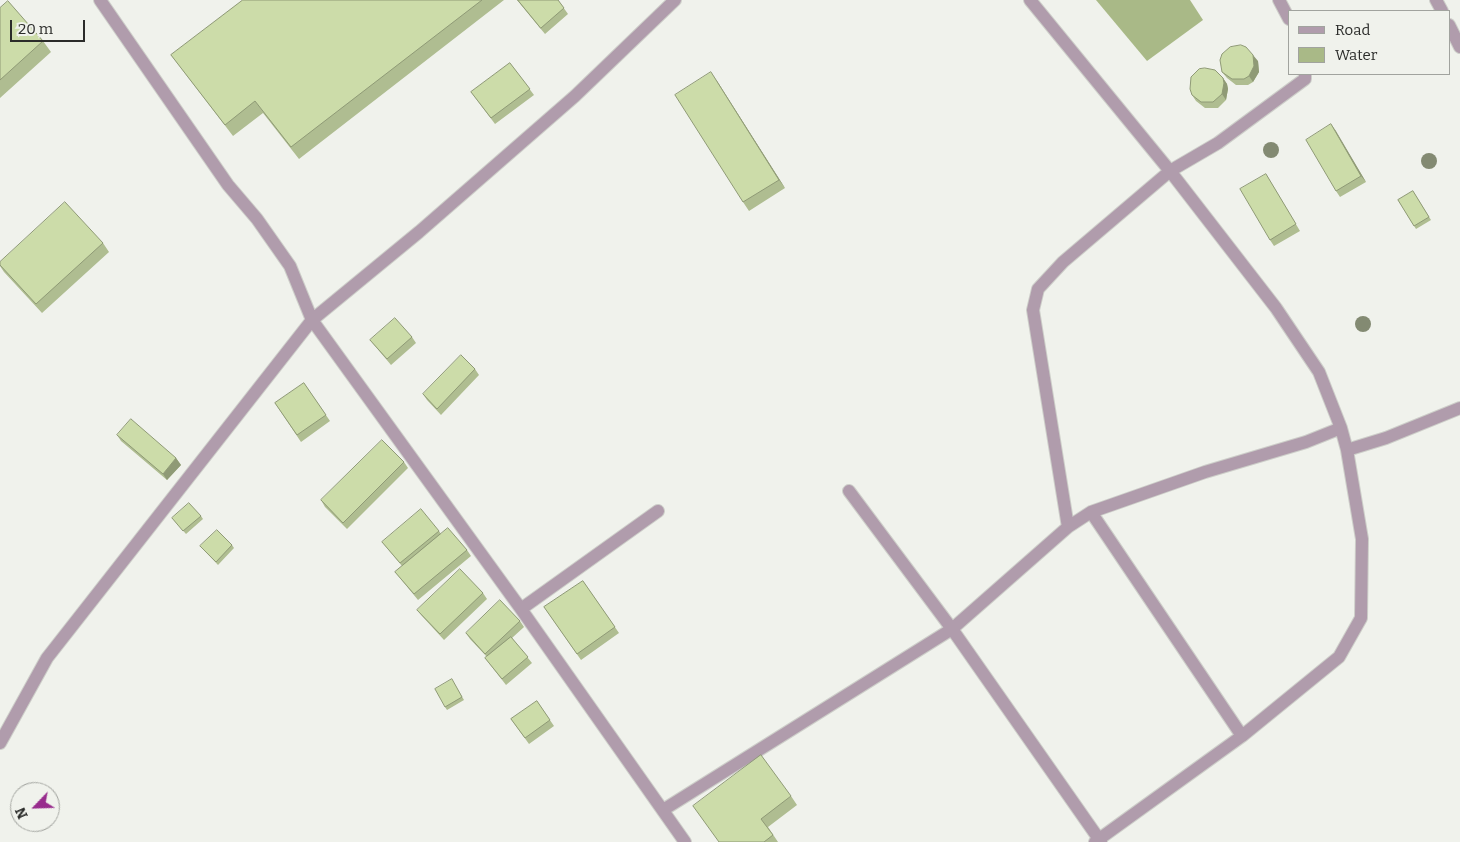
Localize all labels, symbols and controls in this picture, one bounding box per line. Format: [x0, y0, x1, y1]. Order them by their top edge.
scale bar [12, 10, 88, 42]
legend [1288, 10, 1450, 75]
text: 20 m [18, 20, 53, 38]
text: Road [1335, 21, 1370, 39]
text: Water [1335, 46, 1377, 64]
north arrow [10, 782, 60, 832]
text: N [12, 805, 32, 821]

